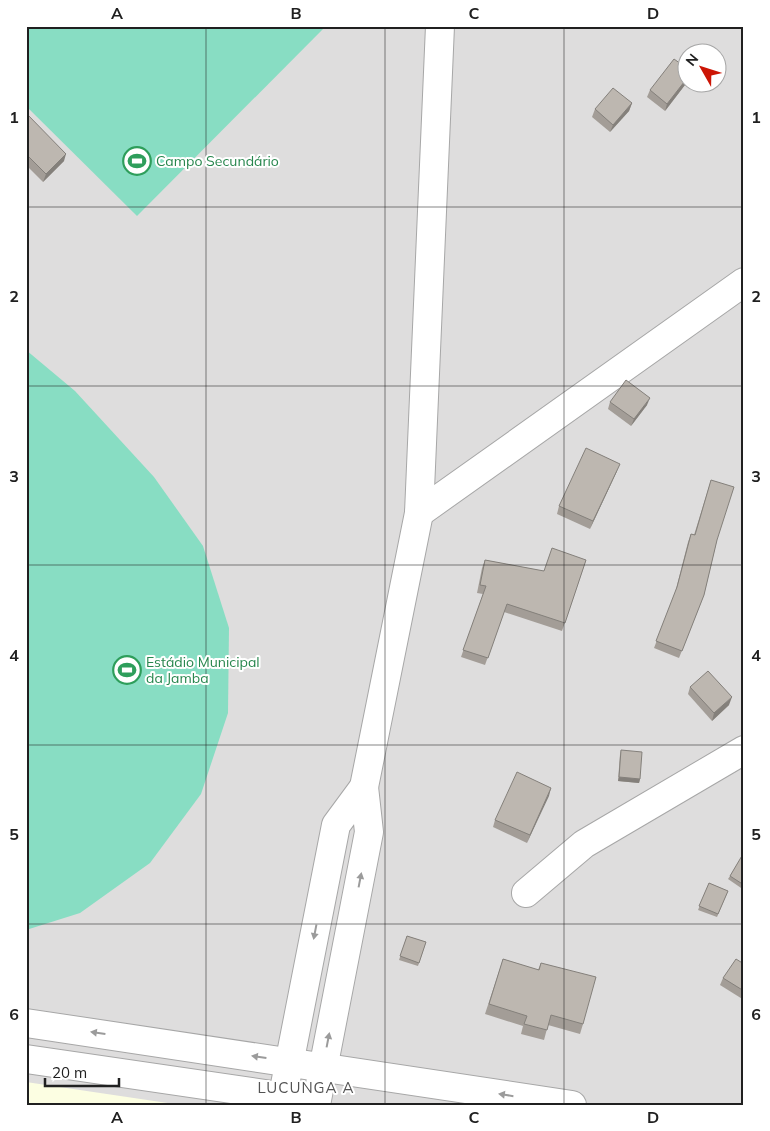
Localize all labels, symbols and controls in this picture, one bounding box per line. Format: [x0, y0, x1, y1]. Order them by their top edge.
text: A [111, 3, 123, 23]
text: B [290, 3, 302, 23]
text: C [469, 3, 480, 23]
text: D [647, 3, 659, 23]
north arrow [678, 42, 728, 92]
text: N [682, 50, 702, 70]
text: 1 [9, 107, 19, 127]
text: 1 [751, 107, 761, 127]
sports icon: Campo Secundário [122, 146, 152, 176]
place label: Campo Secundário [156, 152, 279, 170]
text: 2 [9, 286, 19, 306]
text: 2 [751, 286, 761, 306]
text: 3 [9, 466, 19, 486]
text: 3 [751, 466, 761, 486]
text: 4 [9, 645, 19, 665]
text: 4 [751, 645, 761, 665]
place label: Estádio Municipal da Jamba [146, 653, 260, 687]
sports icon: Estádio Municipal da Jamba [112, 655, 142, 685]
text: 5 [9, 824, 19, 844]
text: 5 [751, 824, 761, 844]
one-way arrow [356, 872, 364, 888]
one-way arrow [311, 924, 319, 940]
text: 6 [9, 1004, 19, 1024]
text: 6 [751, 1004, 761, 1024]
one-way arrow [90, 1029, 106, 1037]
one-way arrow [325, 1031, 333, 1047]
one-way arrow [251, 1053, 267, 1061]
scale bar [45, 1056, 119, 1088]
text: 20 m [52, 1063, 87, 1082]
district label: LUCUNGA A [257, 1078, 355, 1097]
one-way arrow [498, 1090, 514, 1098]
text: A [111, 1107, 123, 1127]
text: B [290, 1107, 302, 1127]
text: C [469, 1107, 480, 1127]
text: D [647, 1107, 659, 1127]

